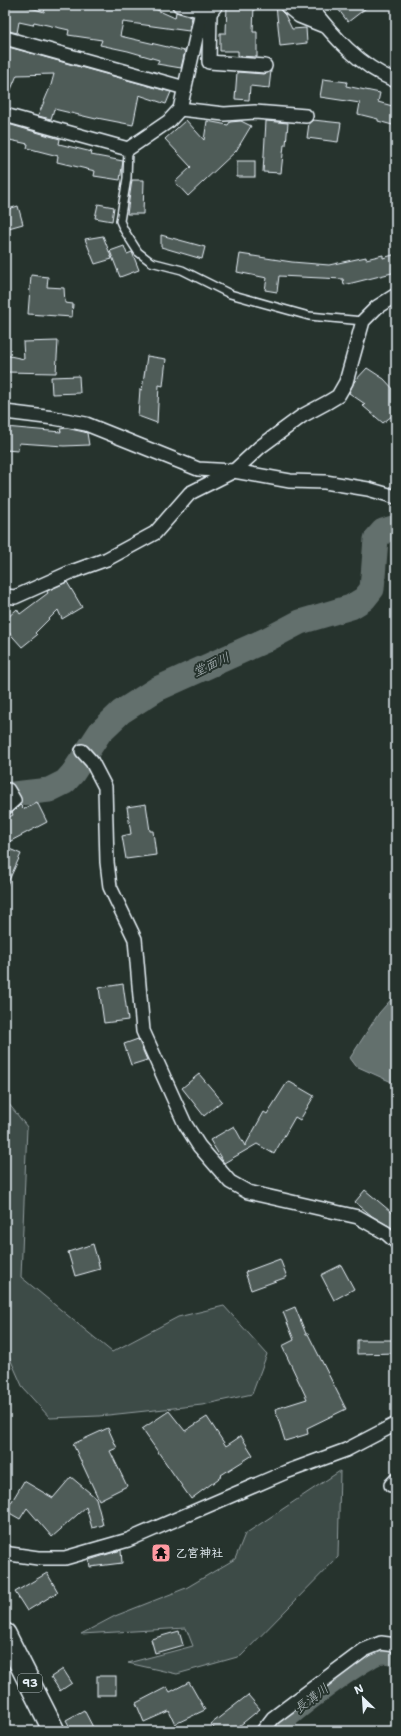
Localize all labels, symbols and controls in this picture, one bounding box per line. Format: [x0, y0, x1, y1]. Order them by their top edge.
water label: 堂面川 [190, 649, 232, 680]
temple icon: 乙宮神社 [150, 1542, 172, 1564]
place label: 乙宮神社 [175, 1545, 223, 1561]
road number: 93 [18, 1674, 42, 1692]
north arrow [343, 1678, 383, 1718]
water label: 長溝川 [291, 1680, 332, 1717]
text: N [352, 1681, 366, 1698]

